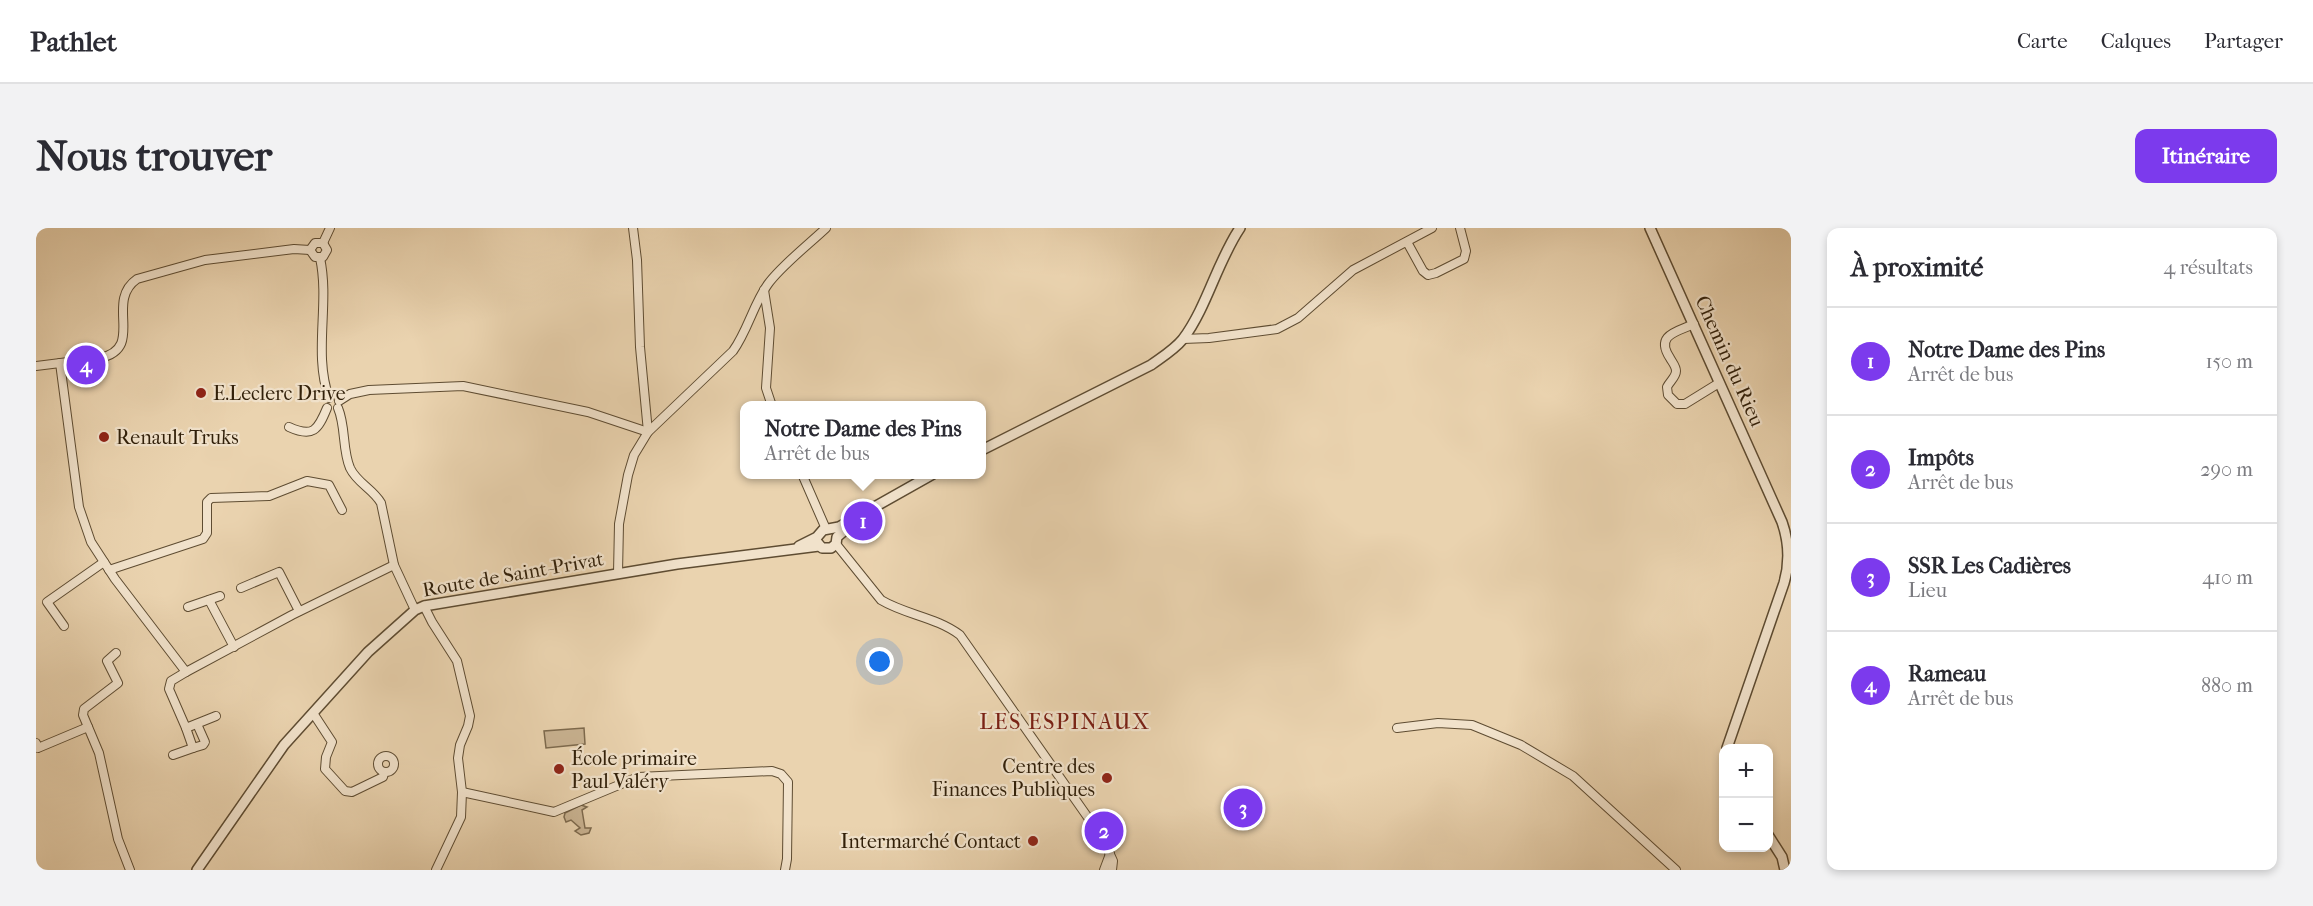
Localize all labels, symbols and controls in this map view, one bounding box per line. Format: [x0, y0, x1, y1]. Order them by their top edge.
text: Pathlet [30, 25, 117, 58]
text: Carte [2017, 29, 2068, 53]
text: Calques [2101, 29, 2171, 53]
text: Partager [2204, 29, 2283, 53]
button: Itinéraire [2135, 129, 2277, 183]
text: Nous trouver [36, 132, 272, 181]
text: À proximité [1851, 252, 1983, 283]
text: 4 résultats [2164, 256, 2253, 279]
street label: Chemin du Rieu [1690, 292, 1769, 431]
text: Notre Dame des Pins [1908, 337, 2105, 363]
pin: 4 [67, 342, 106, 388]
text: 1 [1867, 350, 1874, 373]
text: 150 m [2205, 350, 2253, 373]
text: Arrêt de bus [1908, 363, 2013, 386]
place label: E.Leclerc Drive [213, 382, 346, 405]
marker: E.Leclerc Drive [194, 386, 208, 400]
popup [740, 401, 986, 479]
text: Notre Dame des Pins [764, 416, 962, 442]
place label: Renault Truks [116, 426, 239, 449]
marker: Renault Truks [97, 430, 111, 444]
text: Arrêt de bus [764, 442, 870, 465]
text: Impôts [1908, 445, 1974, 471]
text: 2 [1865, 458, 1876, 481]
text: 290 m [2200, 458, 2253, 481]
text: Arrêt de bus [1908, 471, 2013, 494]
pin: 1 [844, 498, 882, 544]
street label: Route de Saint-Privat [421, 547, 605, 602]
text: SSR Les Cadières [1908, 553, 2071, 579]
text: 3 [1866, 566, 1875, 589]
text: 410 m [2202, 566, 2253, 589]
text: Lieu [1908, 579, 1947, 602]
your location [865, 647, 894, 676]
text: Rameau [1908, 661, 1986, 687]
text: 4 [1865, 674, 1876, 697]
text: 880 m [2201, 674, 2253, 697]
text: Arrêt de bus [1908, 687, 2013, 710]
district label: LES ESPINAUX [979, 709, 1151, 735]
map controls [1719, 744, 1773, 852]
button: + [1719, 744, 1773, 798]
place label: École primaire Paul Valéry [571, 746, 697, 793]
place label: Centre des Finances Publiques [932, 755, 1095, 801]
marker: École primaire Paul Valéry [552, 762, 566, 776]
marker: Centre des Finances Publiques [1100, 771, 1114, 785]
pin: 3 [1224, 786, 1262, 830]
button: − [1719, 798, 1773, 852]
pin: 2 [1084, 808, 1124, 854]
place label: Intermarché Contact [841, 830, 1021, 853]
marker: Intermarché Contact [1026, 834, 1040, 848]

